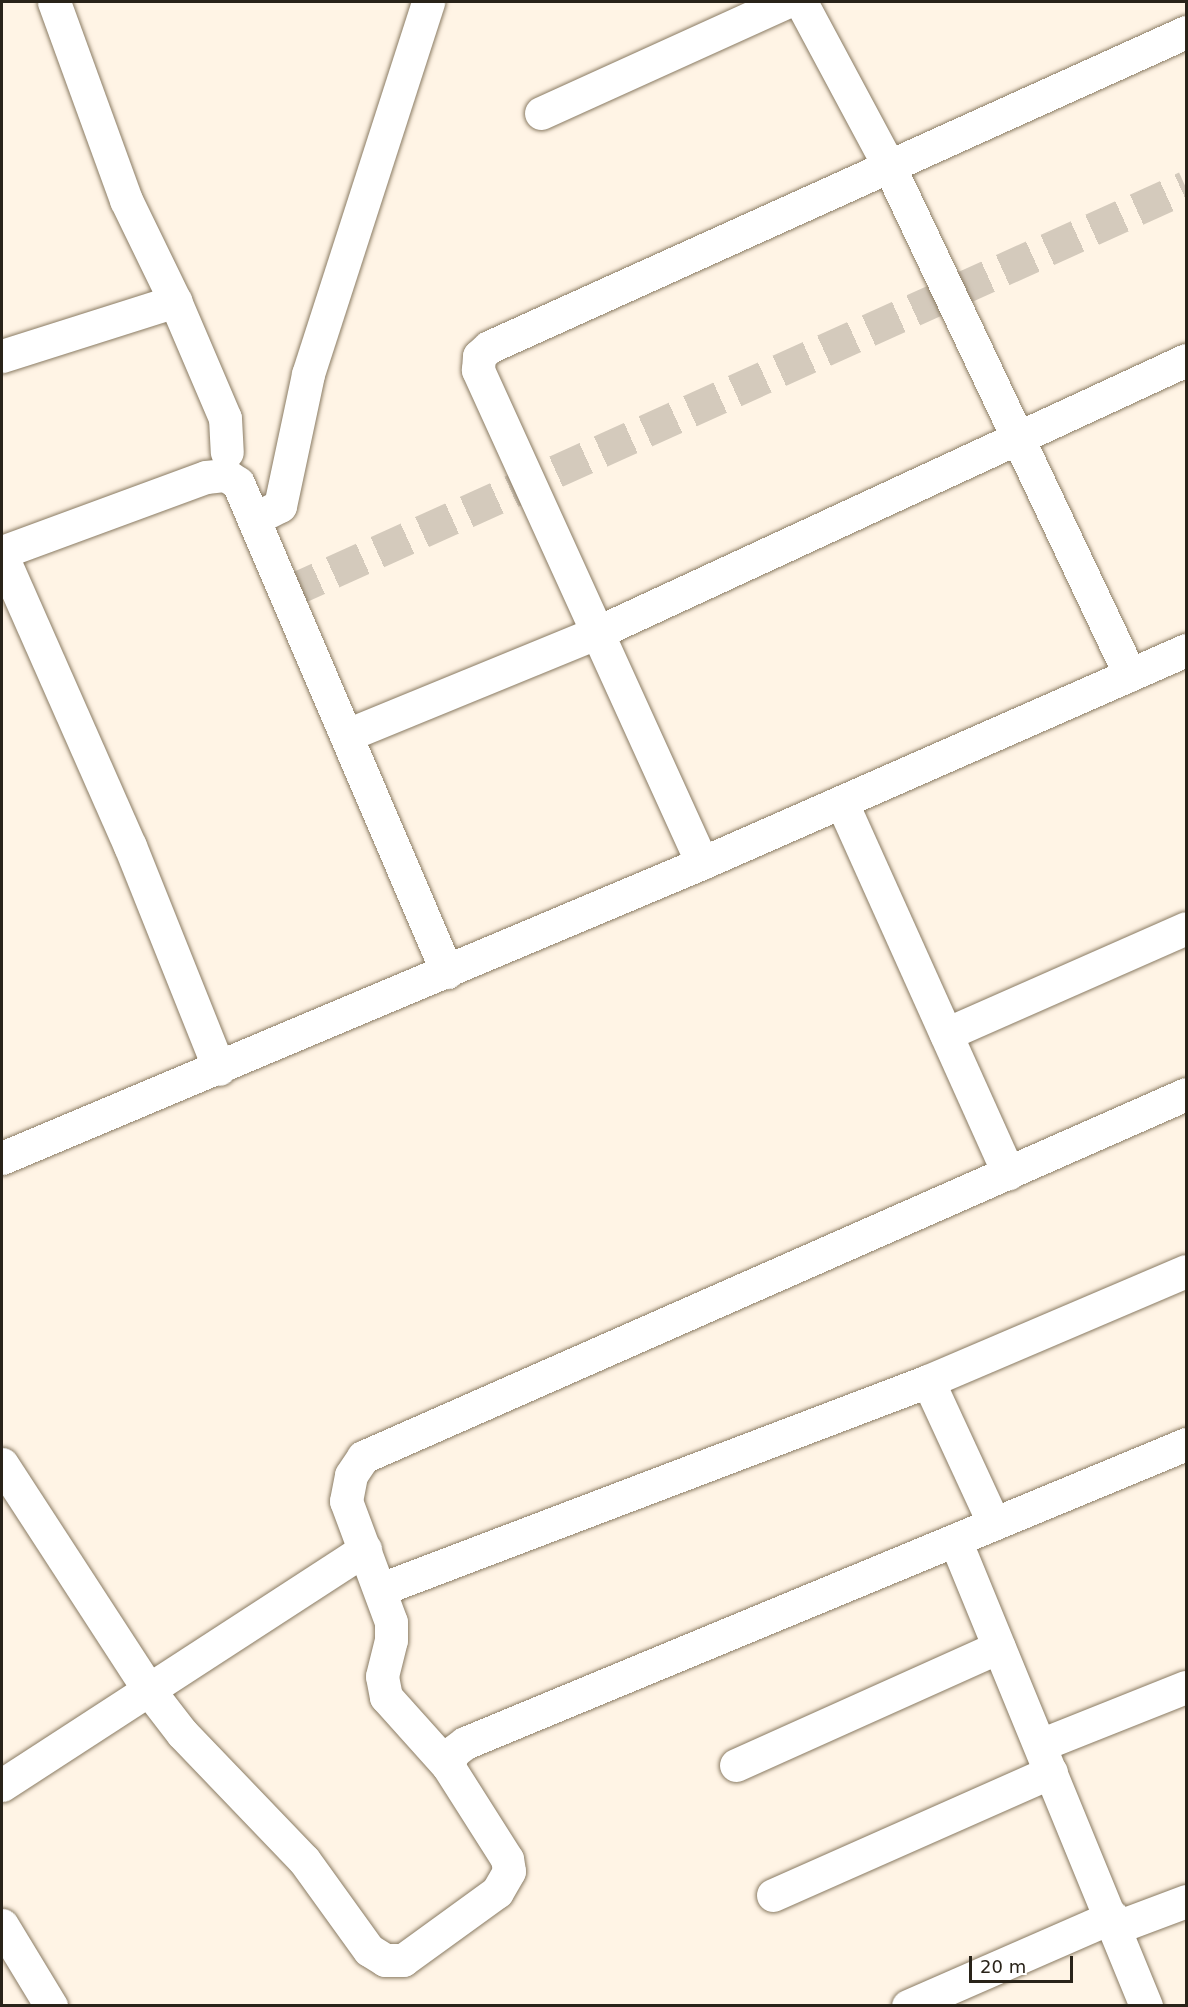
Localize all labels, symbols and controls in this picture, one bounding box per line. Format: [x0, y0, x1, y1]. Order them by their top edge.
scale bar [972, 1944, 1076, 1982]
text: 20 m [980, 1956, 1026, 1977]

